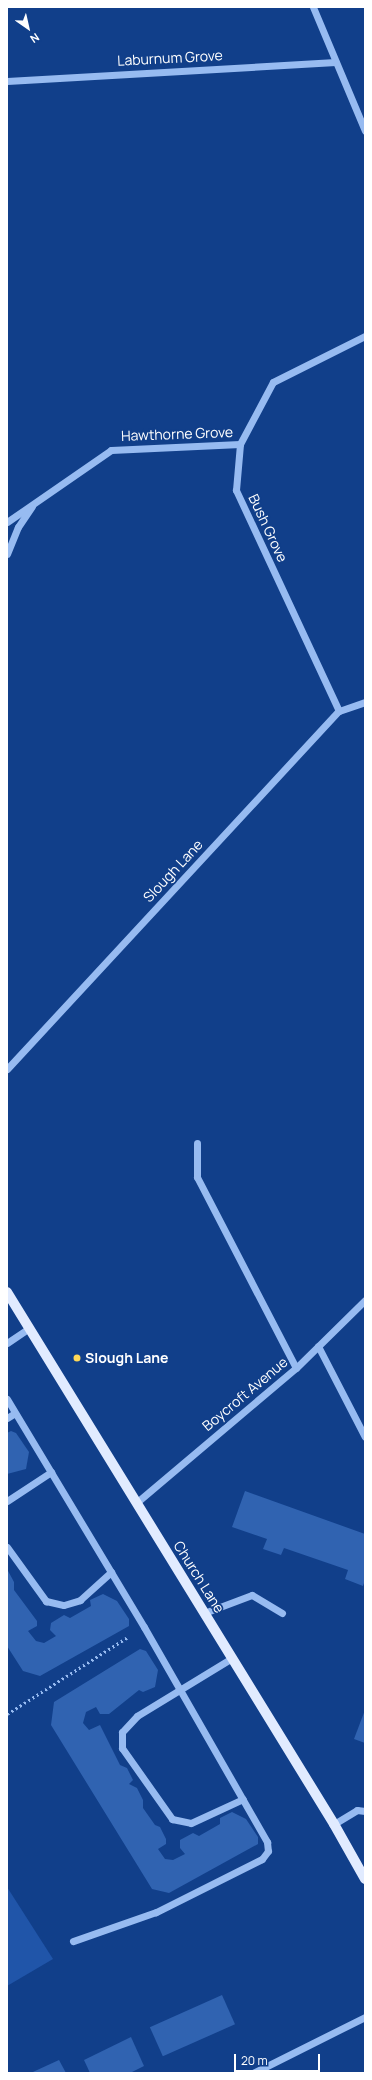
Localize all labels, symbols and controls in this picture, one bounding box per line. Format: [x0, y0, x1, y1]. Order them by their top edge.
north arrow [8, 8, 48, 48]
text: N [28, 30, 42, 47]
street label: Laburnum Grove [117, 47, 223, 69]
street label: Hawthorne Grove [121, 424, 233, 444]
street label: Bush Grove [245, 491, 291, 565]
street label: Slough Lane [140, 836, 206, 906]
place label: Slough Lane [85, 1350, 168, 1366]
marker: Slough Lane [72, 1353, 82, 1363]
street label: Boycroft Avenue [199, 1354, 291, 1434]
street label: Church Lane [170, 1538, 228, 1616]
scale bar [236, 2046, 322, 2072]
text: 20 m [241, 2052, 268, 2069]

